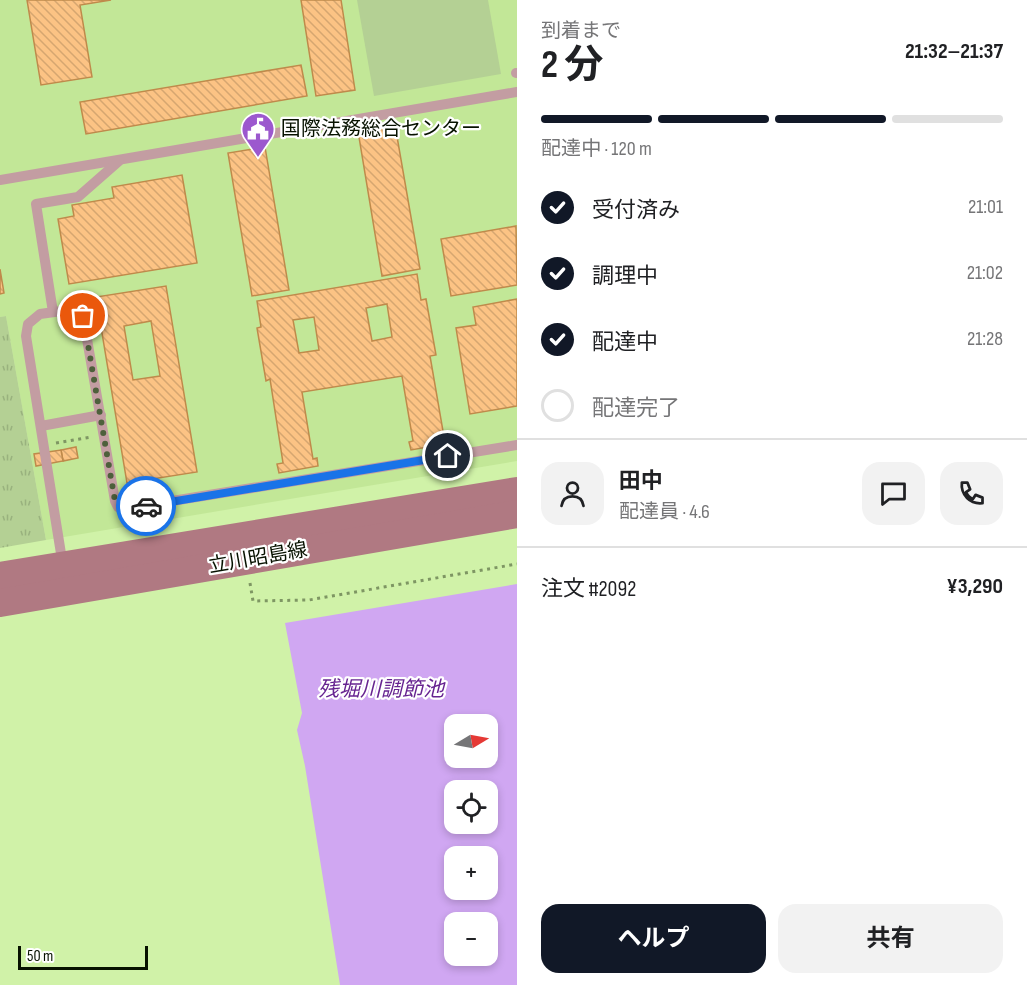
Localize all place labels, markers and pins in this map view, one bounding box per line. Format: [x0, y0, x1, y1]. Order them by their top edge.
public building icon: 国際法務総合センター [240, 111, 276, 158]
place label: 国際法務総合センター [281, 117, 481, 141]
pin [57, 290, 108, 341]
pin [422, 430, 473, 481]

